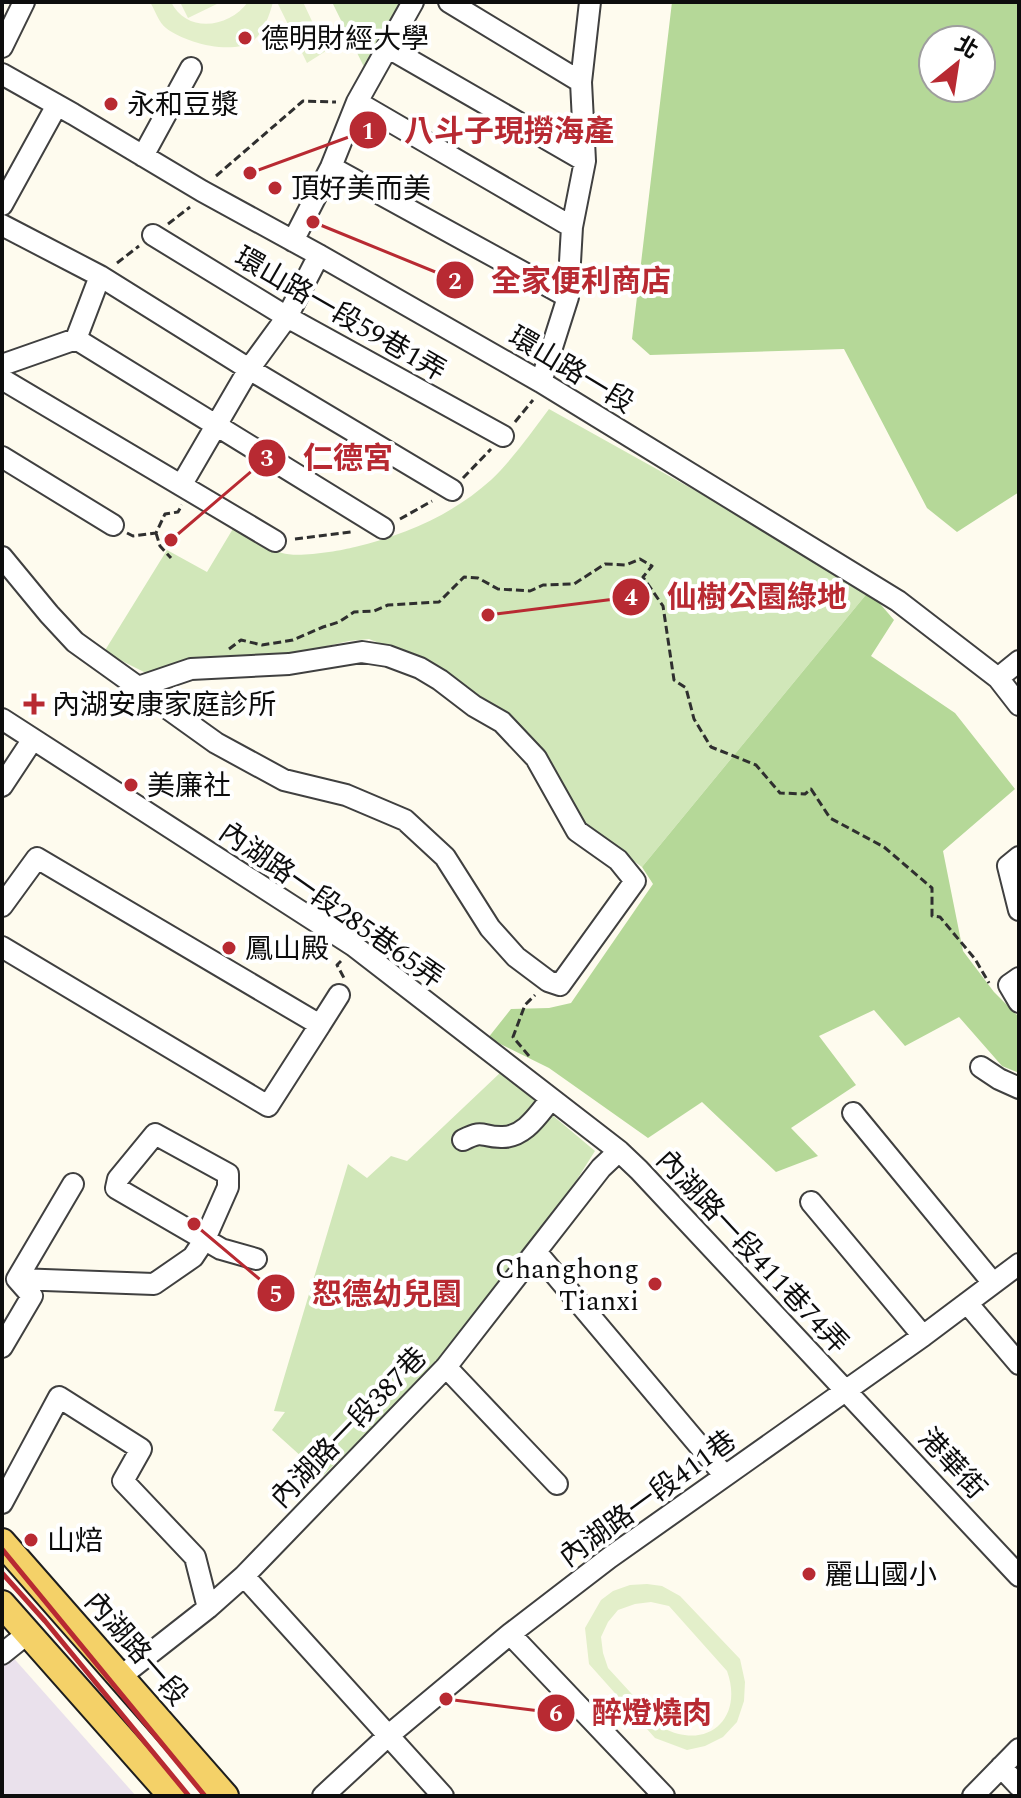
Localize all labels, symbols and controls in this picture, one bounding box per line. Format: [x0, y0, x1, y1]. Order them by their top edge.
place label: 德明財經大學 [261, 18, 429, 61]
north arrow [917, 24, 997, 104]
text: 北 [948, 28, 984, 68]
marker: 德明財經大學 [236, 29, 254, 47]
place label: 永和豆漿 [127, 84, 239, 127]
marker: 永和豆漿 [102, 95, 120, 113]
callout: 八斗子現撈海產 [348, 103, 630, 157]
text: 八斗子現撈海產 [404, 109, 614, 155]
text: 1 [361, 114, 375, 150]
place label: 頂好美而美 [291, 168, 431, 211]
marker: 頂好美而美 [266, 179, 284, 197]
street label: 環山路一段59巷1弄 [226, 236, 454, 392]
callout: 全家便利商店 [435, 253, 687, 307]
text: 全家便利商店 [491, 259, 671, 305]
text: 2 [448, 264, 462, 300]
street label: 環山路一段 [500, 316, 642, 425]
callout: 仁德宮 [247, 431, 409, 485]
text: 仁德宮 [303, 436, 393, 482]
text: 3 [260, 441, 274, 477]
callout: 仙樹公園綠地 [611, 570, 863, 624]
text: 仙樹公園綠地 [667, 575, 847, 621]
text: 4 [624, 580, 638, 616]
place label: 內湖安康家庭診所 [52, 684, 276, 727]
marker: 內湖安康家庭診所 [23, 693, 45, 715]
place label: 美廉社 [147, 765, 231, 808]
marker: 美廉社 [122, 776, 140, 794]
street label: 內湖路一段285巷65弄 [210, 811, 452, 999]
place label: 鳳山殿 [245, 928, 329, 971]
marker: 鳳山殿 [220, 939, 238, 957]
street label: 內湖路一段411巷74弄 [645, 1140, 858, 1364]
place label: Changhong Tianxi [495, 1248, 639, 1323]
callout: 恕德幼兒園 [256, 1266, 478, 1320]
text: 恕德幼兒園 [312, 1272, 462, 1318]
marker: Changhong Tianxi [646, 1275, 664, 1293]
text: 5 [269, 1277, 283, 1313]
street label: 內湖路一段387巷 [261, 1338, 437, 1519]
street label: 港華街 [908, 1419, 996, 1509]
street label: 內湖路一段411巷 [550, 1420, 745, 1578]
place label: 山焙 [47, 1520, 103, 1563]
marker: 山焙 [22, 1531, 40, 1549]
place label: 麗山國小 [825, 1554, 937, 1597]
marker: 麗山國小 [800, 1565, 818, 1583]
street label: 內湖路一段 [74, 1582, 198, 1716]
callout: 醉燈燒肉 [536, 1686, 728, 1740]
text: 醉燈燒肉 [592, 1691, 712, 1737]
text: 6 [549, 1696, 563, 1732]

